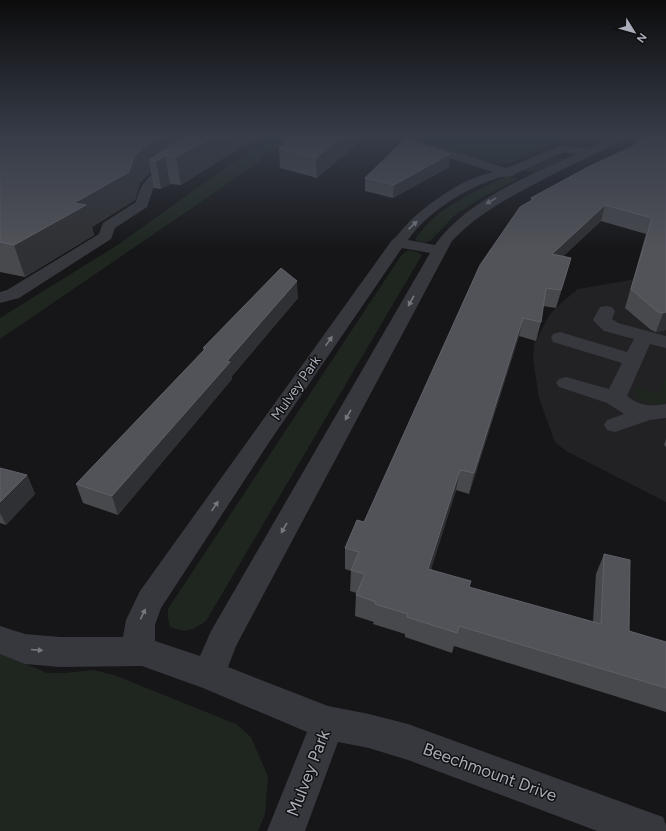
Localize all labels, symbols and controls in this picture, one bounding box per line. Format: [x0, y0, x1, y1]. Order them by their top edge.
north arrow [614, 12, 654, 52]
text: N [634, 30, 649, 45]
one-way arrow [485, 198, 497, 205]
one-way arrow [408, 220, 418, 230]
one-way arrow [408, 295, 415, 307]
one-way arrow [325, 336, 333, 347]
street label: Mulvey Park [268, 352, 325, 423]
one-way arrow [344, 409, 351, 420]
one-way arrow [211, 500, 219, 511]
one-way arrow [281, 522, 288, 534]
one-way arrow [140, 608, 146, 620]
one-way arrow [31, 647, 43, 654]
street label: Mulvey Park [282, 726, 334, 819]
street label: Beechmount Drive [420, 739, 560, 805]

